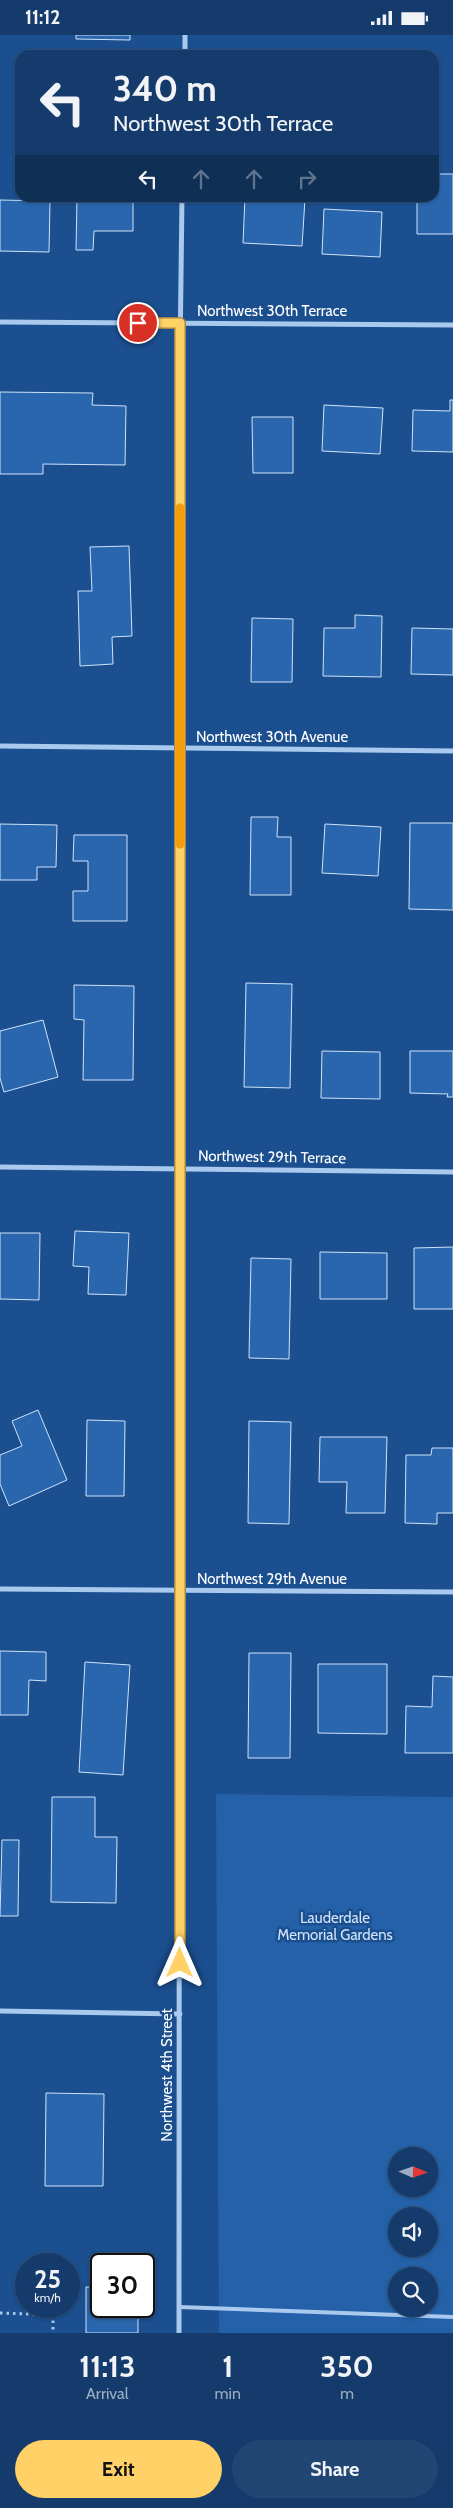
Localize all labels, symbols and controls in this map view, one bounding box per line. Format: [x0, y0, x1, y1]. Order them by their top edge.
text: 11:12 [25, 6, 60, 29]
text: 340 m [113, 67, 217, 110]
icon: left [30, 70, 95, 135]
text: Northwest 30th Terrace [113, 110, 333, 137]
icon: left [134, 165, 162, 193]
icon: ahead [187, 165, 215, 193]
icon: ahead [240, 165, 268, 193]
icon: right [293, 165, 321, 193]
pin [117, 302, 159, 344]
street label: Northwest 30th Terrace [197, 302, 347, 320]
icon: arrive [124, 309, 152, 337]
street label: Northwest 30th Avenue [196, 728, 348, 746]
street label: Northwest 29th Terrace [198, 1147, 346, 1167]
street label: Northwest 29th Avenue [197, 1570, 347, 1588]
park label: Lauderdale Memorial Gardens [277, 1909, 393, 1944]
position arrow [153, 1936, 205, 1988]
street label: Northwest 4th Street [158, 2008, 176, 2142]
north arrow [388, 2147, 438, 2197]
map controls [388, 2147, 438, 2317]
button: sound [388, 2207, 438, 2257]
speed limit sign: 30 [90, 2253, 155, 2318]
text: 25 [34, 2264, 61, 2294]
button: search [388, 2267, 438, 2317]
text: km/h [34, 2290, 61, 2305]
text: 11:13 [79, 2348, 135, 2385]
text: 1 [222, 2348, 233, 2385]
text: 350 [320, 2348, 374, 2385]
text: Arrival [86, 2384, 129, 2403]
text: min [215, 2384, 241, 2403]
text: m [340, 2384, 354, 2403]
button: Exit [15, 2440, 222, 2498]
button: Share [232, 2440, 438, 2498]

